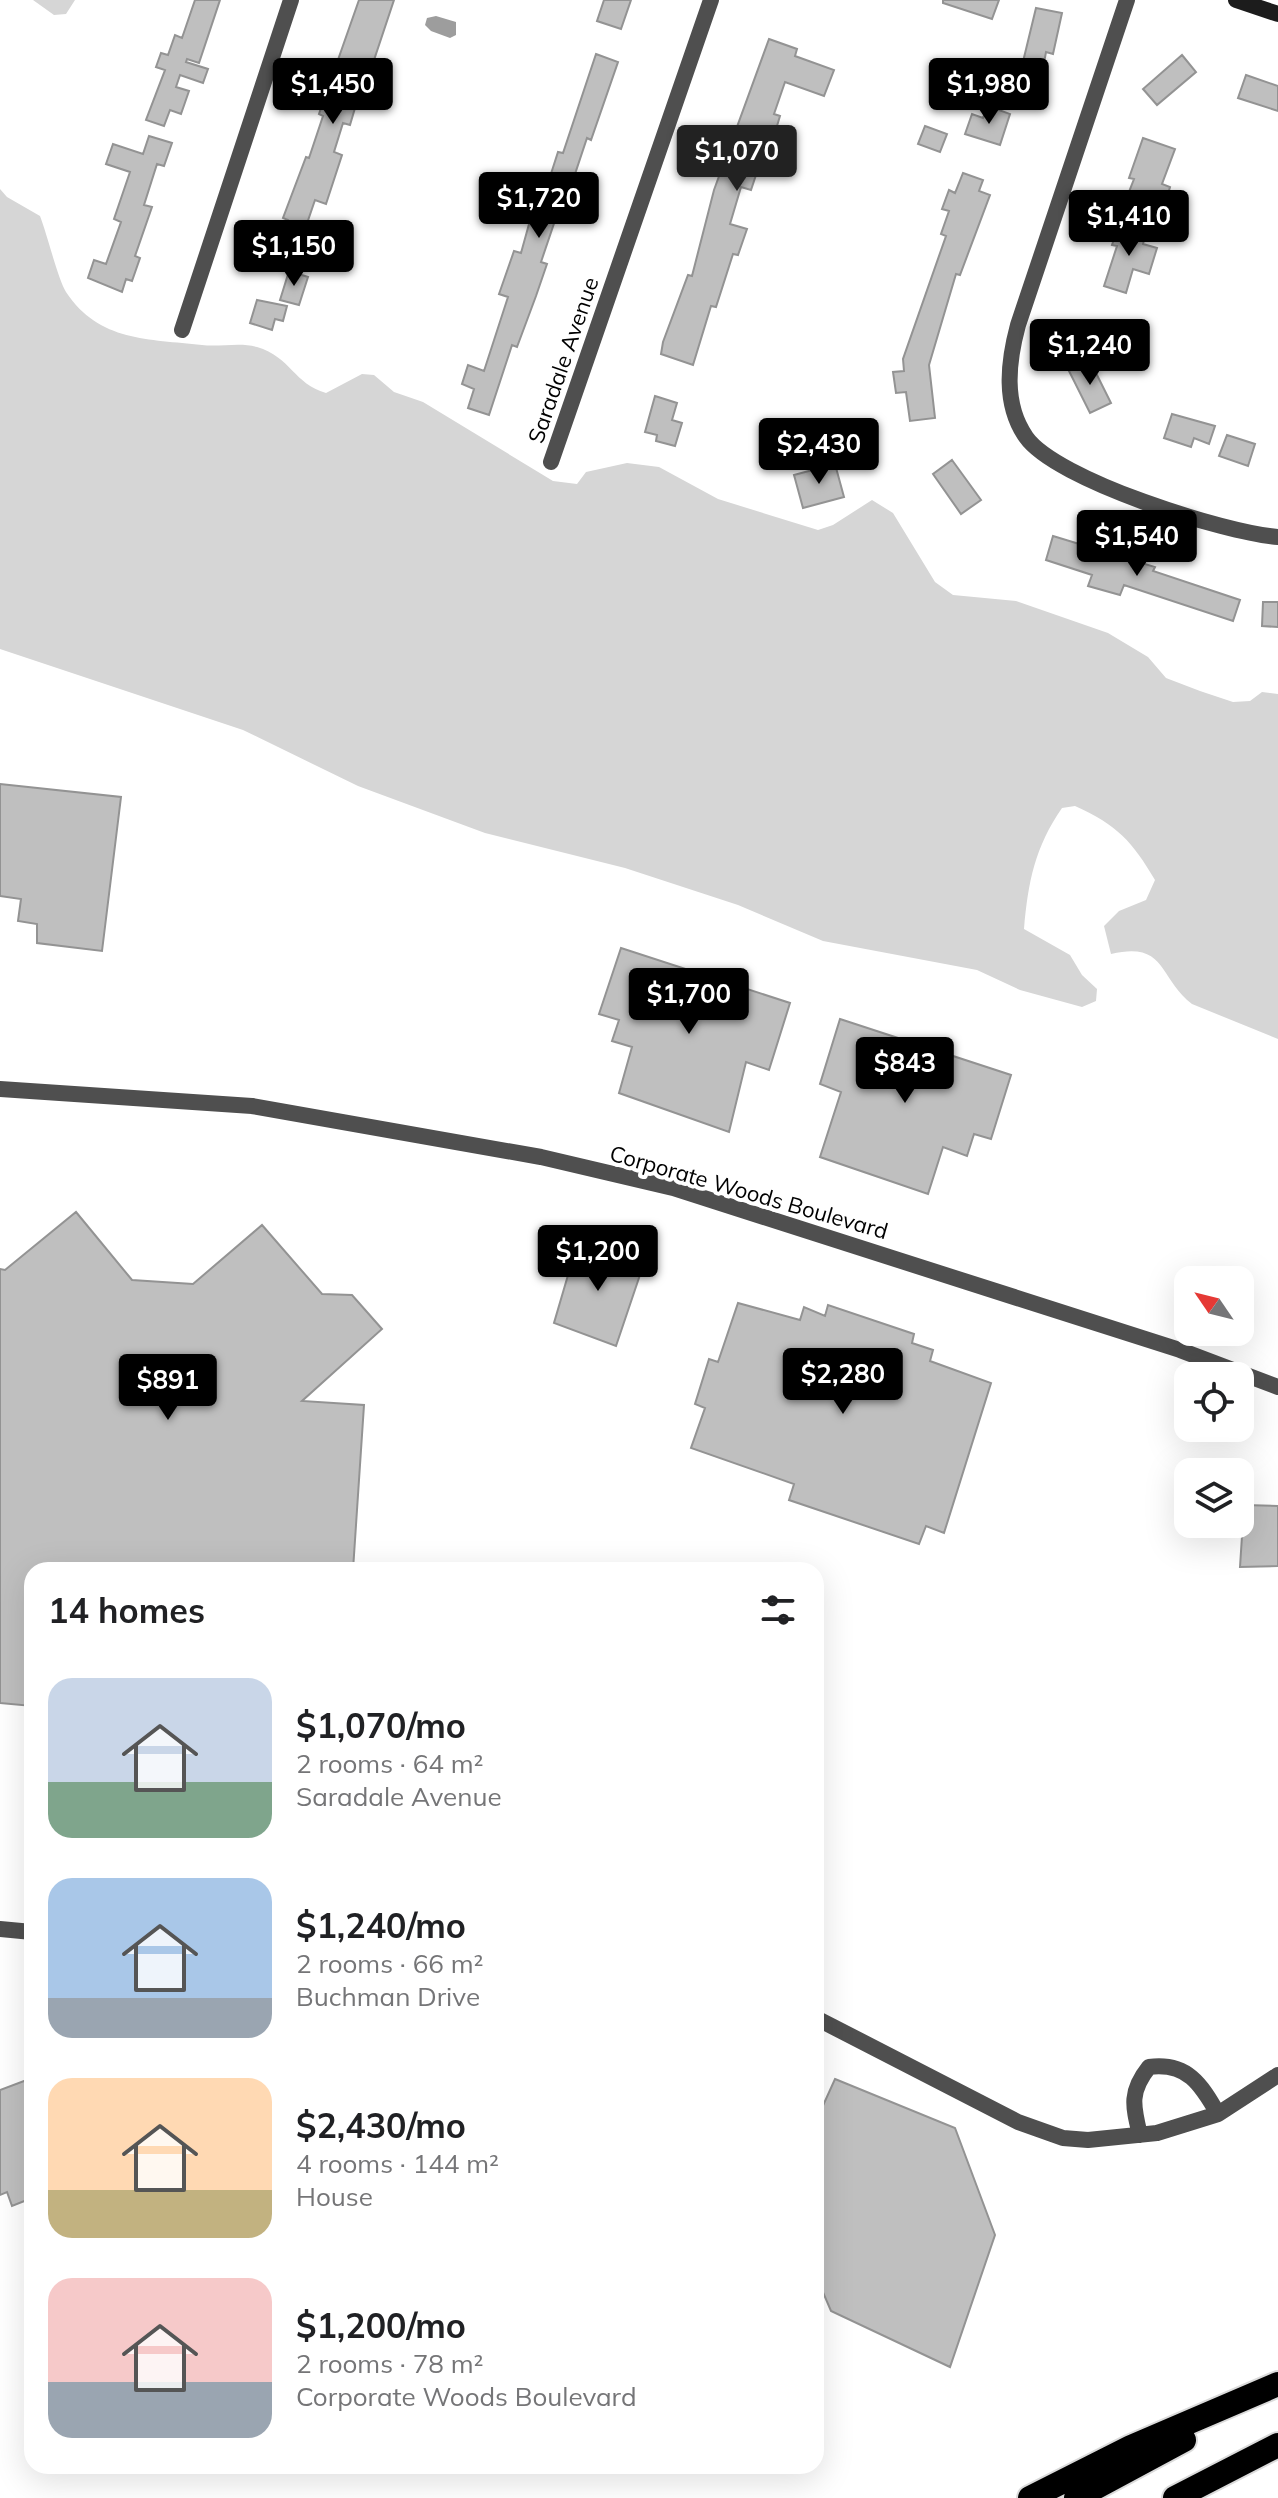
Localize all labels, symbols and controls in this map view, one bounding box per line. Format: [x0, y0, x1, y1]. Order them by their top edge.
pin: $1,450 [268, 58, 398, 126]
pin: $1,980 [924, 58, 1054, 126]
text: $1,450 [291, 67, 375, 100]
text: $1,980 [947, 67, 1031, 100]
pin: $1,070 [672, 125, 802, 193]
text: $1,070 [695, 134, 779, 167]
pin: $1,720 [474, 172, 604, 240]
text: $1,720 [497, 181, 581, 214]
pin: $1,410 [1064, 190, 1194, 258]
text: $1,410 [1087, 199, 1171, 232]
pin: $1,150 [229, 220, 359, 288]
text: $1,150 [252, 229, 336, 262]
street label: Saradale Avenue [521, 273, 605, 447]
pin: $1,240 [1025, 319, 1155, 387]
text: $1,240 [1048, 328, 1132, 361]
pin: $2,430 [754, 418, 884, 486]
text: $2,430 [777, 427, 861, 460]
pin: $1,540 [1072, 510, 1202, 578]
text: $1,540 [1095, 519, 1179, 552]
pin: $1,700 [624, 968, 754, 1036]
text: $1,700 [647, 977, 731, 1010]
pin: $843 [858, 1037, 952, 1105]
text: $843 [874, 1046, 936, 1079]
street label: Corporate Woods Boulevard [607, 1139, 891, 1245]
pin: $1,200 [533, 1225, 663, 1293]
text: $1,200 [556, 1234, 640, 1267]
north arrow [1174, 1266, 1254, 1346]
map controls [1174, 1266, 1254, 1538]
pin: $2,280 [778, 1348, 908, 1416]
pin: $891 [121, 1354, 215, 1422]
text: $2,280 [801, 1357, 885, 1390]
button: locate [1174, 1362, 1254, 1442]
text: $891 [137, 1363, 199, 1396]
button: layers [1174, 1458, 1254, 1538]
icon: filters [756, 1588, 800, 1632]
text: 14 homes [48, 1589, 205, 1632]
text: $1,070/mo [296, 1704, 466, 1747]
icon: home [112, 1710, 208, 1806]
text: 2 rooms · 64 m² [296, 1747, 483, 1780]
text: Saradale Avenue [296, 1780, 502, 1813]
text: $1,240/mo [296, 1904, 466, 1947]
icon: home [112, 1910, 208, 2006]
text: 2 rooms · 66 m² [296, 1947, 483, 1980]
text: Buchman Drive [296, 1980, 480, 2013]
text: $2,430/mo [296, 2104, 466, 2147]
icon: home [112, 2110, 208, 2206]
text: 4 rooms · 144 m² [296, 2147, 499, 2180]
text: House [296, 2180, 373, 2213]
text: $1,200/mo [296, 2304, 466, 2347]
icon: home [112, 2310, 208, 2406]
text: 2 rooms · 78 m² [296, 2347, 483, 2380]
text: Corporate Woods Boulevard [296, 2380, 636, 2413]

